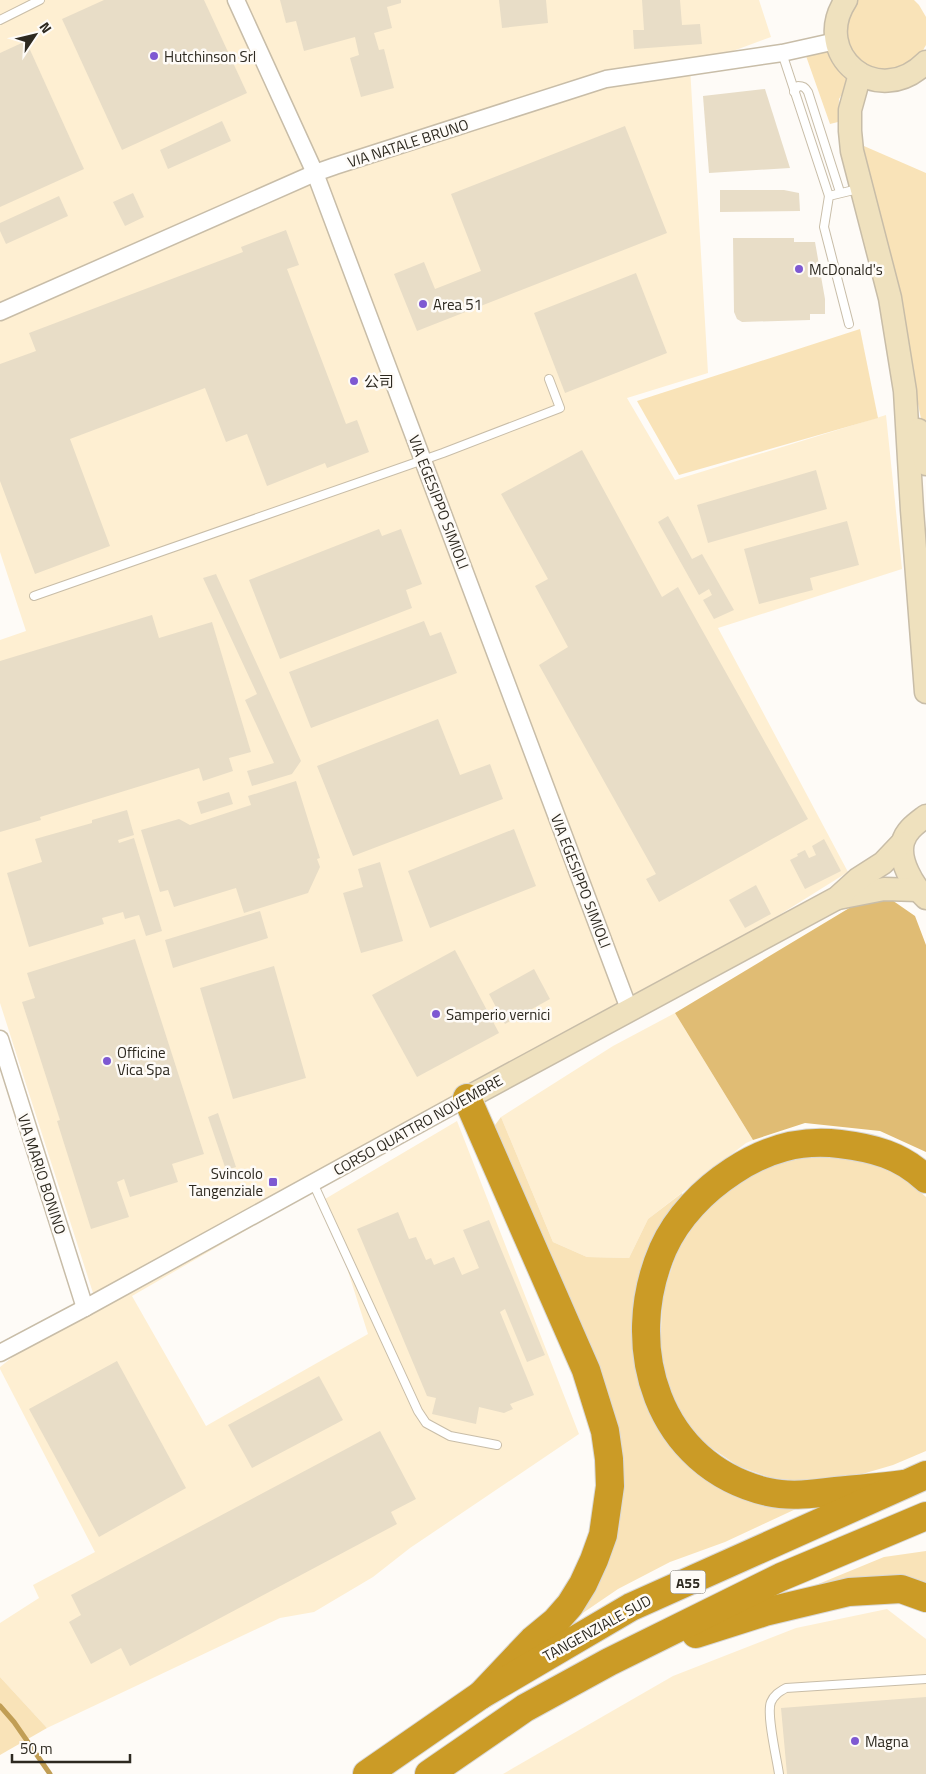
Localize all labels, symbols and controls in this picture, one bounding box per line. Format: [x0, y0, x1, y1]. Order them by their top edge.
north arrow [10, 10, 60, 60]
text: N [35, 17, 57, 37]
place label: Hutchinson Srl [164, 45, 256, 68]
marker: Hutchinson Srl [148, 50, 160, 62]
street label: VIA NATALE BRUNO [344, 113, 472, 173]
place label: McDonald's [809, 258, 883, 281]
marker: McDonald's [793, 263, 805, 275]
place label: Area 51 [433, 293, 482, 316]
marker: Area 51 [417, 298, 429, 310]
place label: 公司 [364, 370, 394, 393]
marker: 公司 [348, 375, 360, 387]
street label: VIA EGESIPPO SIMIOLI [403, 432, 475, 572]
street label: VIA EGESIPPO SIMIOLI [545, 811, 617, 951]
place label: Samperio vernici [446, 1003, 550, 1026]
marker: Samperio vernici [430, 1008, 442, 1020]
place label: Officine Vica Spa [117, 1041, 170, 1081]
marker: Officine Vica Spa [101, 1055, 113, 1067]
street label: CORSO QUATTRO NOVEMBRE [329, 1069, 507, 1181]
street label: VIA MARIO BONINO [12, 1111, 72, 1237]
place label: Svincolo Tangenziale [189, 1162, 263, 1202]
marker: Svincolo Tangenziale [267, 1176, 279, 1188]
road number: A55 [670, 1570, 706, 1594]
street label: TANGENZIALE SUD [539, 1589, 655, 1667]
place label: Magna [865, 1730, 909, 1753]
scale bar [12, 1732, 130, 1764]
marker: Magna [849, 1735, 861, 1747]
text: 50 m [20, 1737, 53, 1760]

